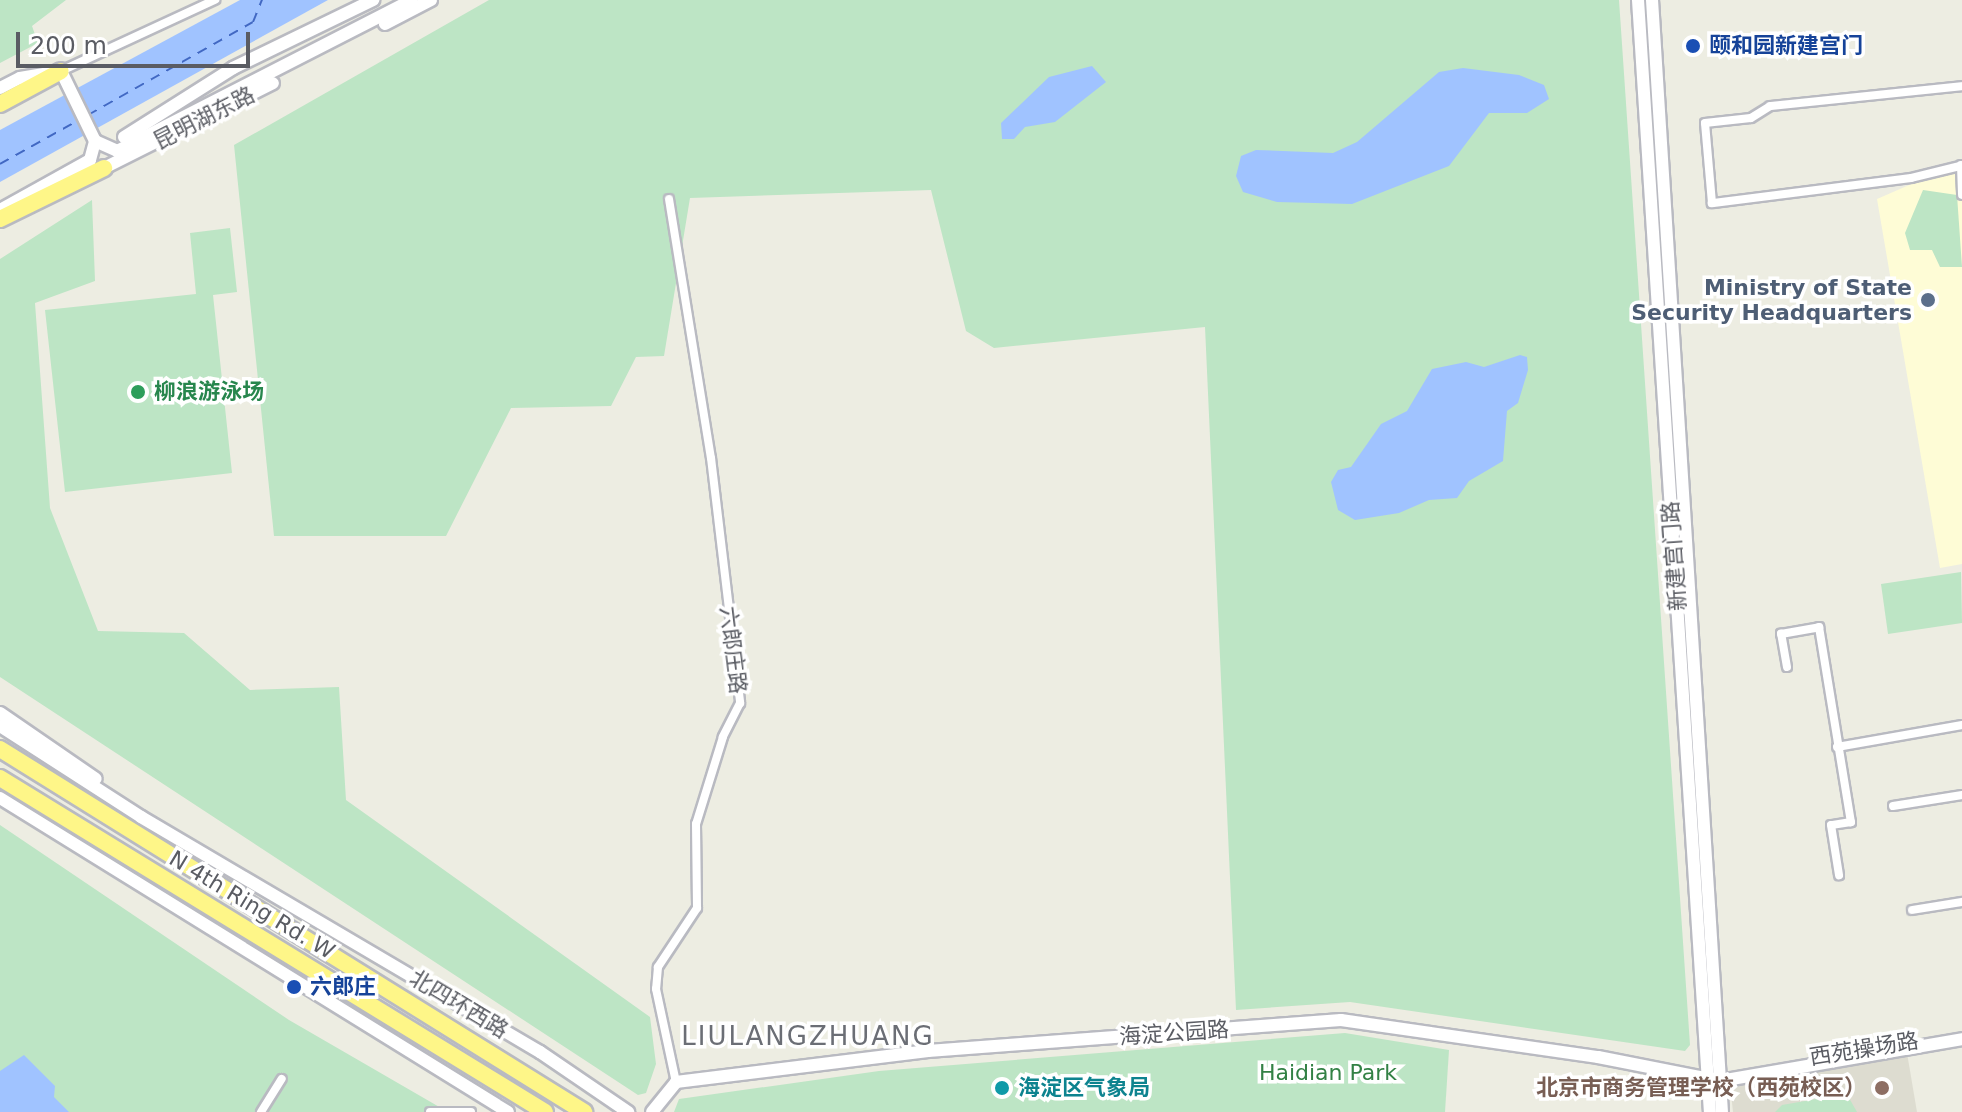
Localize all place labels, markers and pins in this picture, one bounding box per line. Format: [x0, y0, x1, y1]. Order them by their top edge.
place label: 颐和园新建宫门 [1709, 33, 1863, 59]
marker: 颐和园新建宫门 [1684, 37, 1702, 55]
place label: Ministry of State Security Headquarters [1631, 274, 1912, 326]
marker: Ministry of State Security Headquarters [1919, 291, 1937, 309]
place label: 柳浪游泳场 [154, 379, 264, 405]
marker: 柳浪游泳场 [129, 383, 147, 401]
place label: 六郎庄 [310, 974, 376, 1000]
marker: 六郎庄 [285, 978, 303, 996]
place label: 海淀区气象局 [1018, 1075, 1150, 1101]
place label: 北京市商务管理学校（西苑校区） [1536, 1075, 1866, 1101]
marker: 海淀区气象局 [993, 1079, 1011, 1097]
marker: 北京市商务管理学校（西苑校区） [1873, 1079, 1891, 1097]

